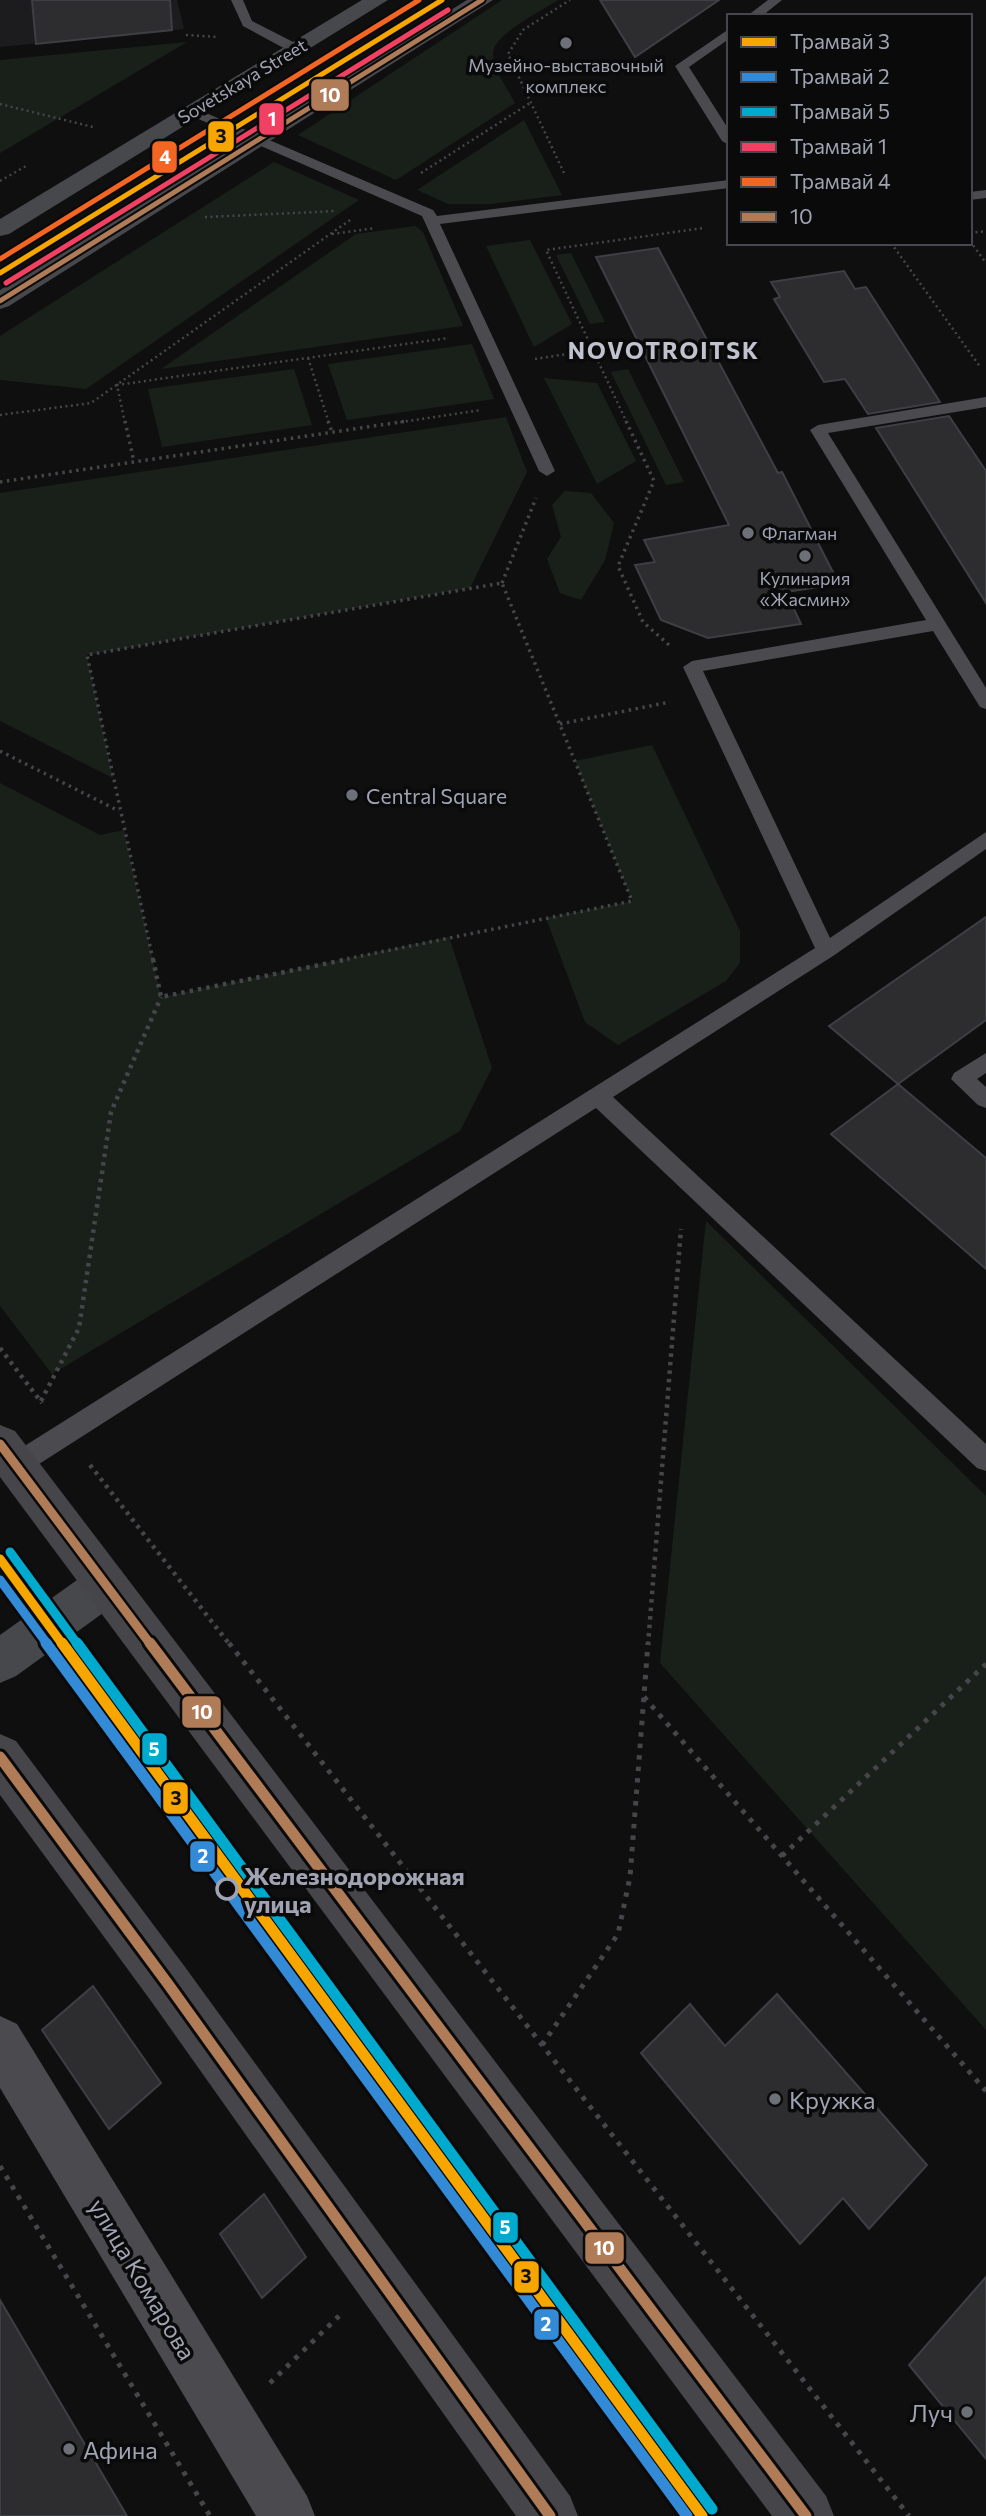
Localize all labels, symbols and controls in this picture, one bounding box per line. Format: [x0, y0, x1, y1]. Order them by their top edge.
legend [727, 14, 972, 245]
text: Трамвай 3 [790, 28, 890, 53]
street label: Sovetskaya Street [173, 34, 311, 128]
marker: Музейно-выставочный комплекс [558, 35, 574, 51]
place label: Музейно-выставочный комплекс [468, 54, 664, 97]
text: Трамвай 2 [790, 63, 890, 88]
line badge: 10 [310, 78, 350, 112]
text: 10 [319, 83, 341, 106]
text: Трамвай 5 [790, 98, 890, 123]
line badge: 1 [258, 102, 285, 136]
text: 1 [268, 107, 276, 130]
line badge: 3 [207, 120, 235, 153]
text: 3 [215, 124, 227, 147]
text: Трамвай 1 [790, 133, 887, 158]
line badge: 4 [151, 140, 178, 174]
text: 4 [159, 145, 171, 168]
text: Трамвай 4 [790, 168, 891, 193]
text: 10 [790, 203, 813, 228]
district label: NOVOTROITSK [568, 336, 760, 364]
place label: Флагман [762, 522, 837, 544]
marker: Флагман [740, 525, 756, 541]
marker: Кулинария «Жасмин» [797, 548, 813, 564]
place label: Кулинария «Жасмин» [760, 567, 850, 610]
place label: Central Square [366, 783, 507, 808]
marker: Central Square [344, 787, 360, 803]
line badge: 10 [181, 1695, 222, 1729]
text: 10 [191, 1700, 213, 1723]
line badge: 5 [141, 1732, 168, 1766]
text: 5 [148, 1737, 160, 1760]
line badge: 3 [162, 1781, 189, 1815]
text: 3 [170, 1786, 182, 1809]
line badge: 2 [189, 1840, 216, 1873]
text: 2 [198, 1844, 208, 1867]
place label: Железнодорожная улица [244, 1861, 465, 1918]
marker: Железнодорожная улица [216, 1878, 238, 1900]
place label: Кружка [789, 2085, 876, 2114]
marker: Кружка [767, 2091, 783, 2107]
street label: улица Комарова [83, 2193, 203, 2365]
line badge: 5 [492, 2211, 519, 2244]
text: 5 [499, 2215, 511, 2238]
line badge: 10 [584, 2231, 625, 2265]
text: 10 [593, 2236, 615, 2259]
line badge: 3 [513, 2260, 540, 2294]
text: 3 [520, 2264, 532, 2287]
line badge: 2 [533, 2308, 560, 2341]
text: 2 [541, 2312, 551, 2335]
place label: Луч [910, 2398, 953, 2427]
marker: Луч [959, 2404, 975, 2420]
place label: Афина [83, 2435, 158, 2464]
marker: Афина [61, 2441, 77, 2457]

